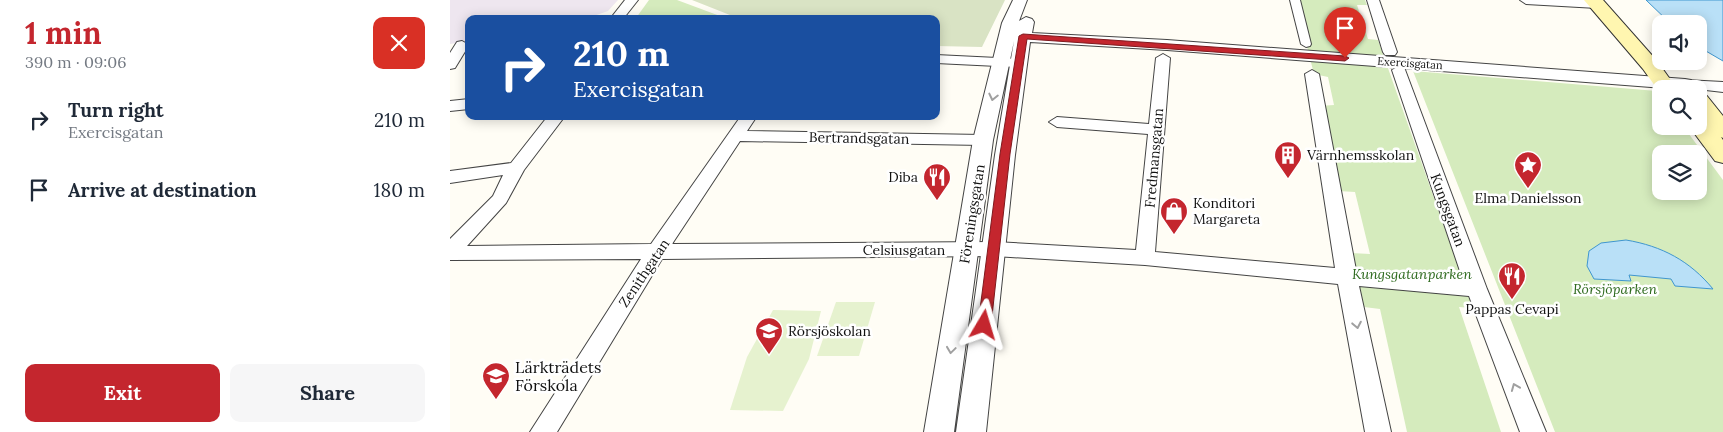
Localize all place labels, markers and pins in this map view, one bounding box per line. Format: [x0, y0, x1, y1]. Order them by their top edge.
pin [1324, 7, 1366, 58]
building icon: Värnhemsskolan [1273, 140, 1303, 179]
place label: Värnhemsskolan [1306, 146, 1415, 164]
place icon: Elma Danielsson [1513, 150, 1543, 189]
restaurant icon: Diba [922, 162, 952, 201]
place label: Diba [888, 168, 918, 186]
place label: Elma Danielsson [1474, 189, 1582, 207]
place label: Konditori Margareta [1193, 194, 1260, 228]
shop icon: Konditori Margareta [1159, 196, 1189, 235]
restaurant icon: Pappas Cevapi [1497, 261, 1527, 300]
place label: Pappas Cevapi [1465, 300, 1559, 318]
school or university icon: Rörsjöskolan [754, 316, 784, 355]
place label: Rörsjöskolan [788, 322, 871, 340]
place label: Lärkträdets Förskola [515, 357, 601, 395]
school or university icon: Lärkträdets Förskola [481, 361, 511, 400]

